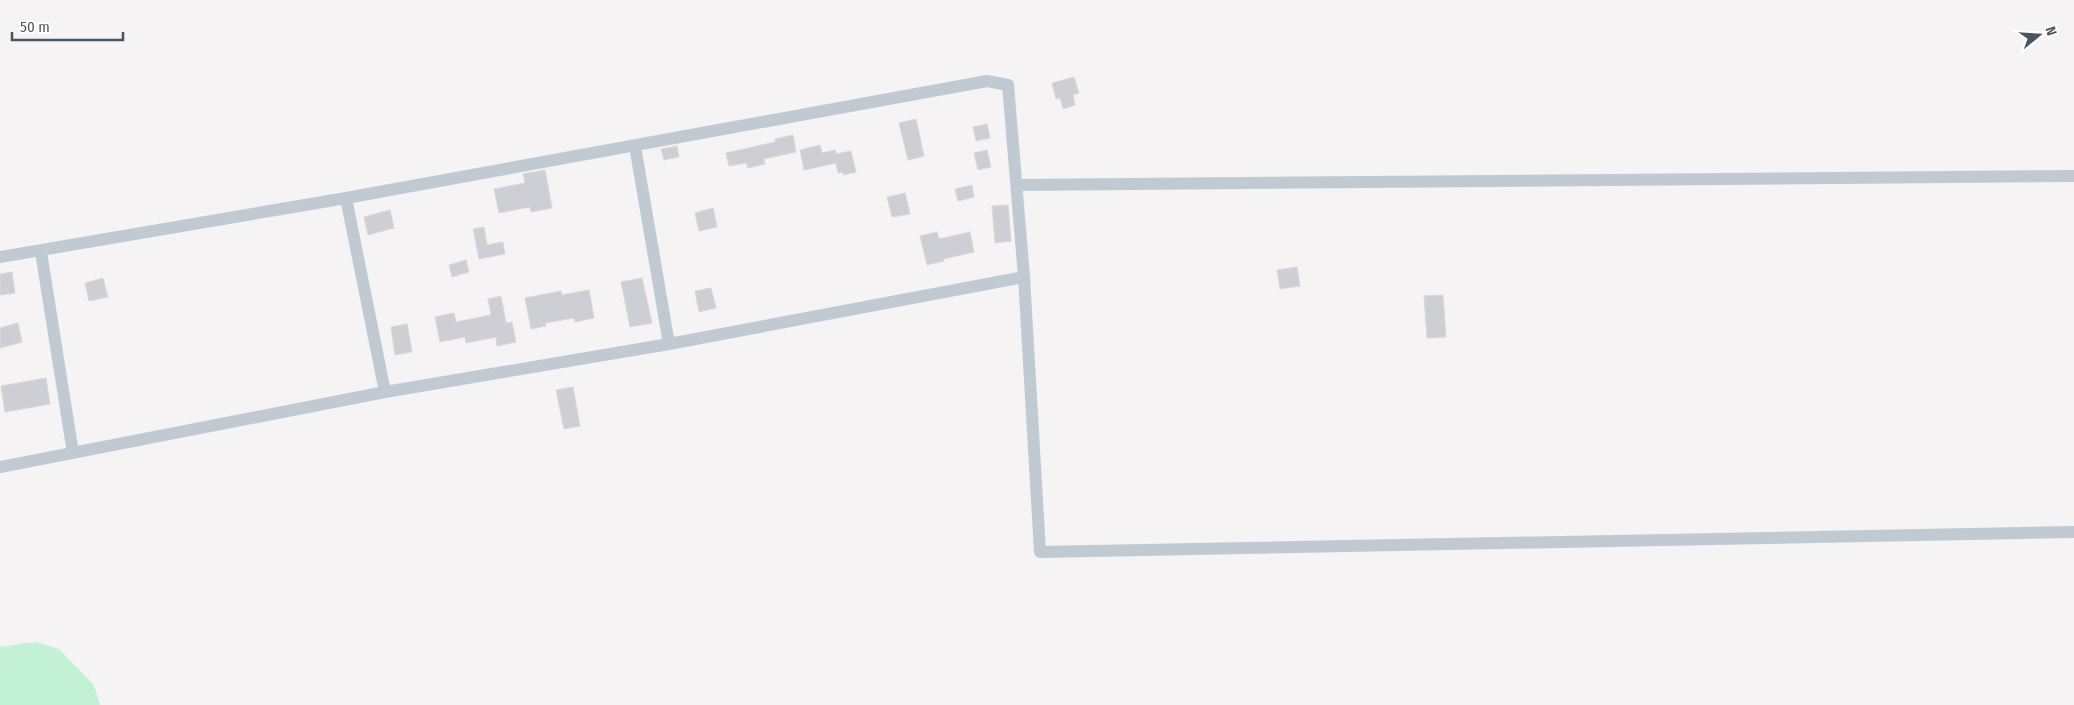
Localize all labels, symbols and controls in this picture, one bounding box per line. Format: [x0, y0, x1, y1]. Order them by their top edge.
scale bar [12, 10, 124, 42]
north arrow [2014, 10, 2064, 60]
text: 50 m [20, 18, 50, 36]
text: N [2042, 25, 2060, 38]

